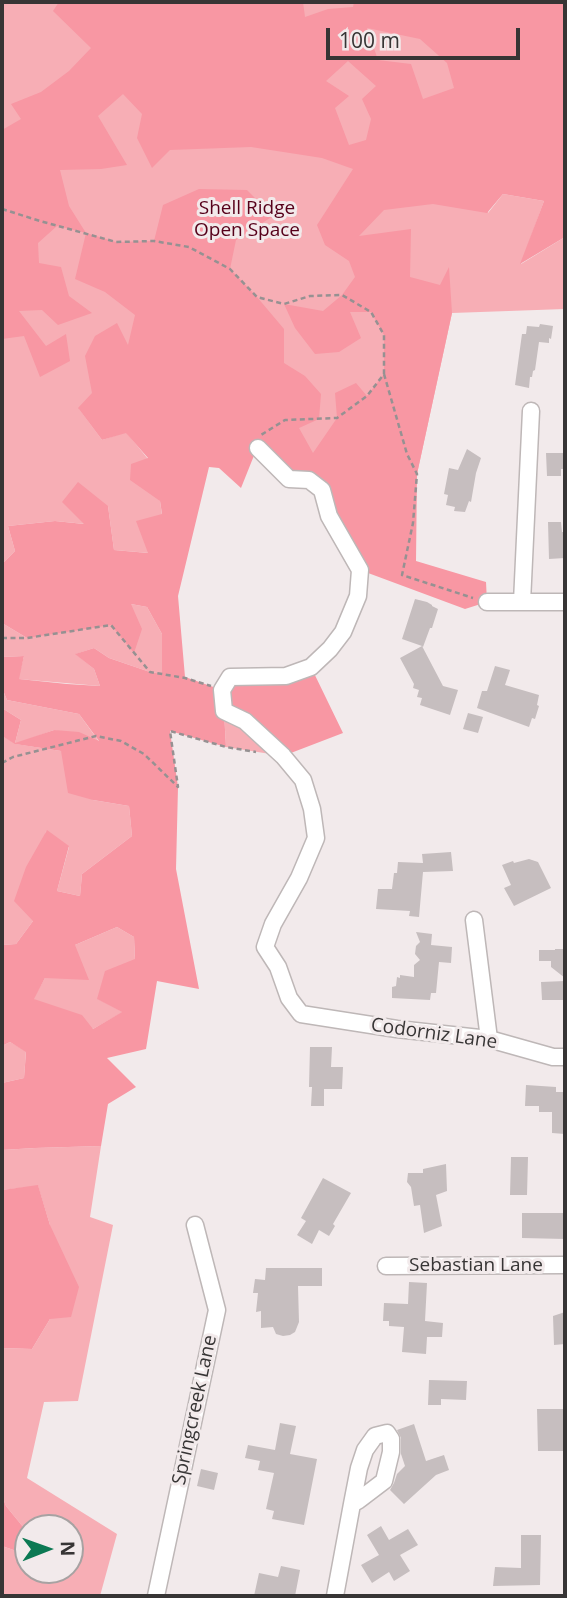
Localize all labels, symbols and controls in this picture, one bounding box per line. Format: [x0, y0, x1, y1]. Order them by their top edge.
scale bar [329, 14, 523, 58]
text: 100 m [339, 26, 400, 54]
park label: Shell Ridge Open Space [194, 198, 300, 242]
street label: Codorniz Lane [369, 1014, 499, 1054]
street label: Sebastian Lane [409, 1255, 543, 1277]
street label: Springcreek Lane [168, 1333, 222, 1487]
north arrow [14, 1514, 84, 1584]
text: N [55, 1541, 81, 1557]

